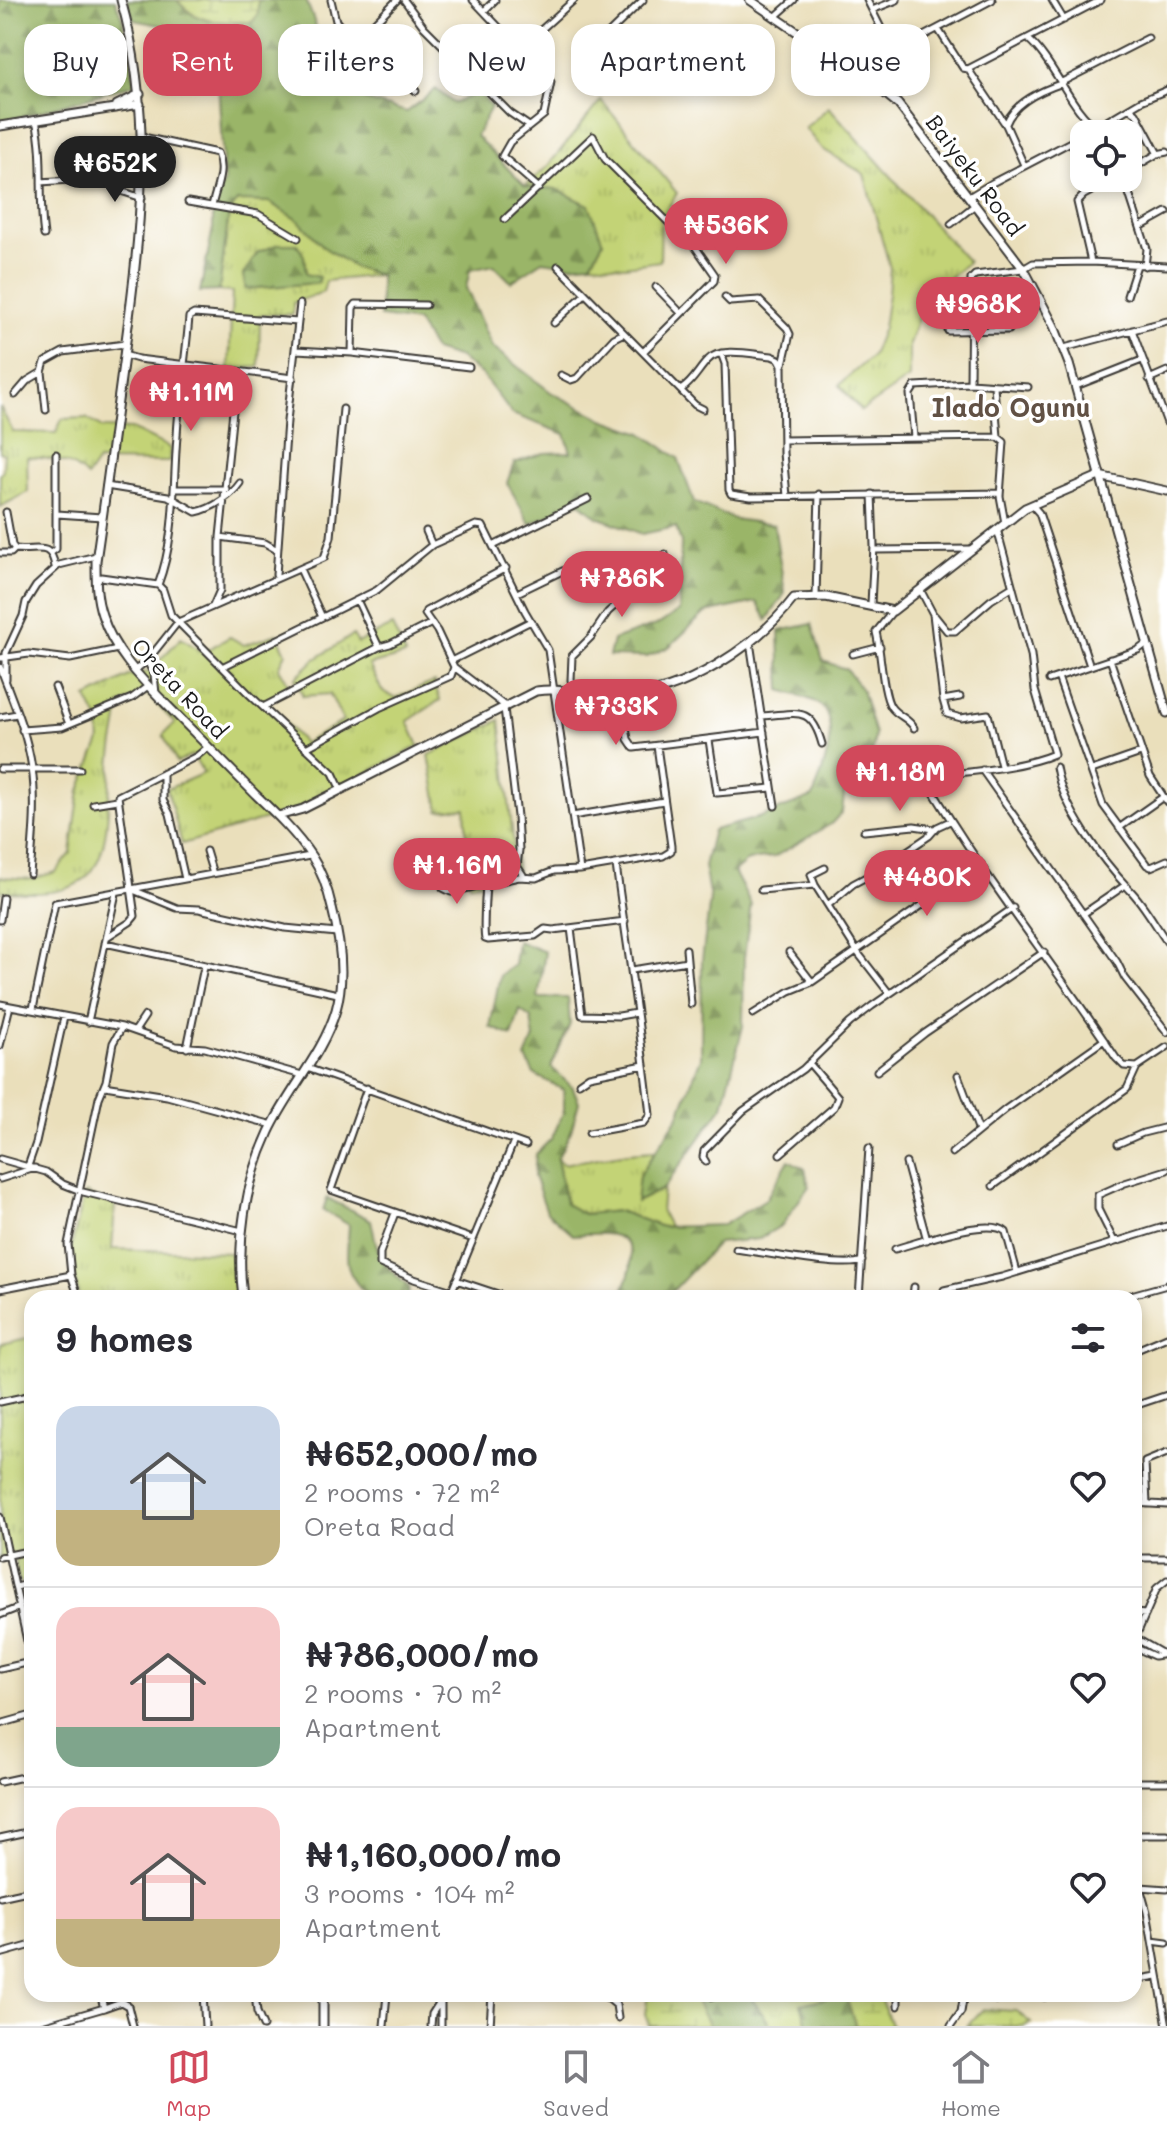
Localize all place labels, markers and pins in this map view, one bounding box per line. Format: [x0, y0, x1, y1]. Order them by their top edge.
pin: ₦652K [59, 136, 171, 204]
pin: ₦536K [670, 198, 782, 266]
pin: ₦968K [922, 277, 1034, 345]
pin: ₦1.11M [126, 365, 256, 433]
pin: ₦786K [566, 551, 678, 619]
pin: ₦733K [560, 679, 672, 747]
pin: ₦1.18M [835, 745, 965, 813]
pin: ₦1.16M [392, 838, 522, 906]
pin: ₦480K [871, 850, 983, 918]

